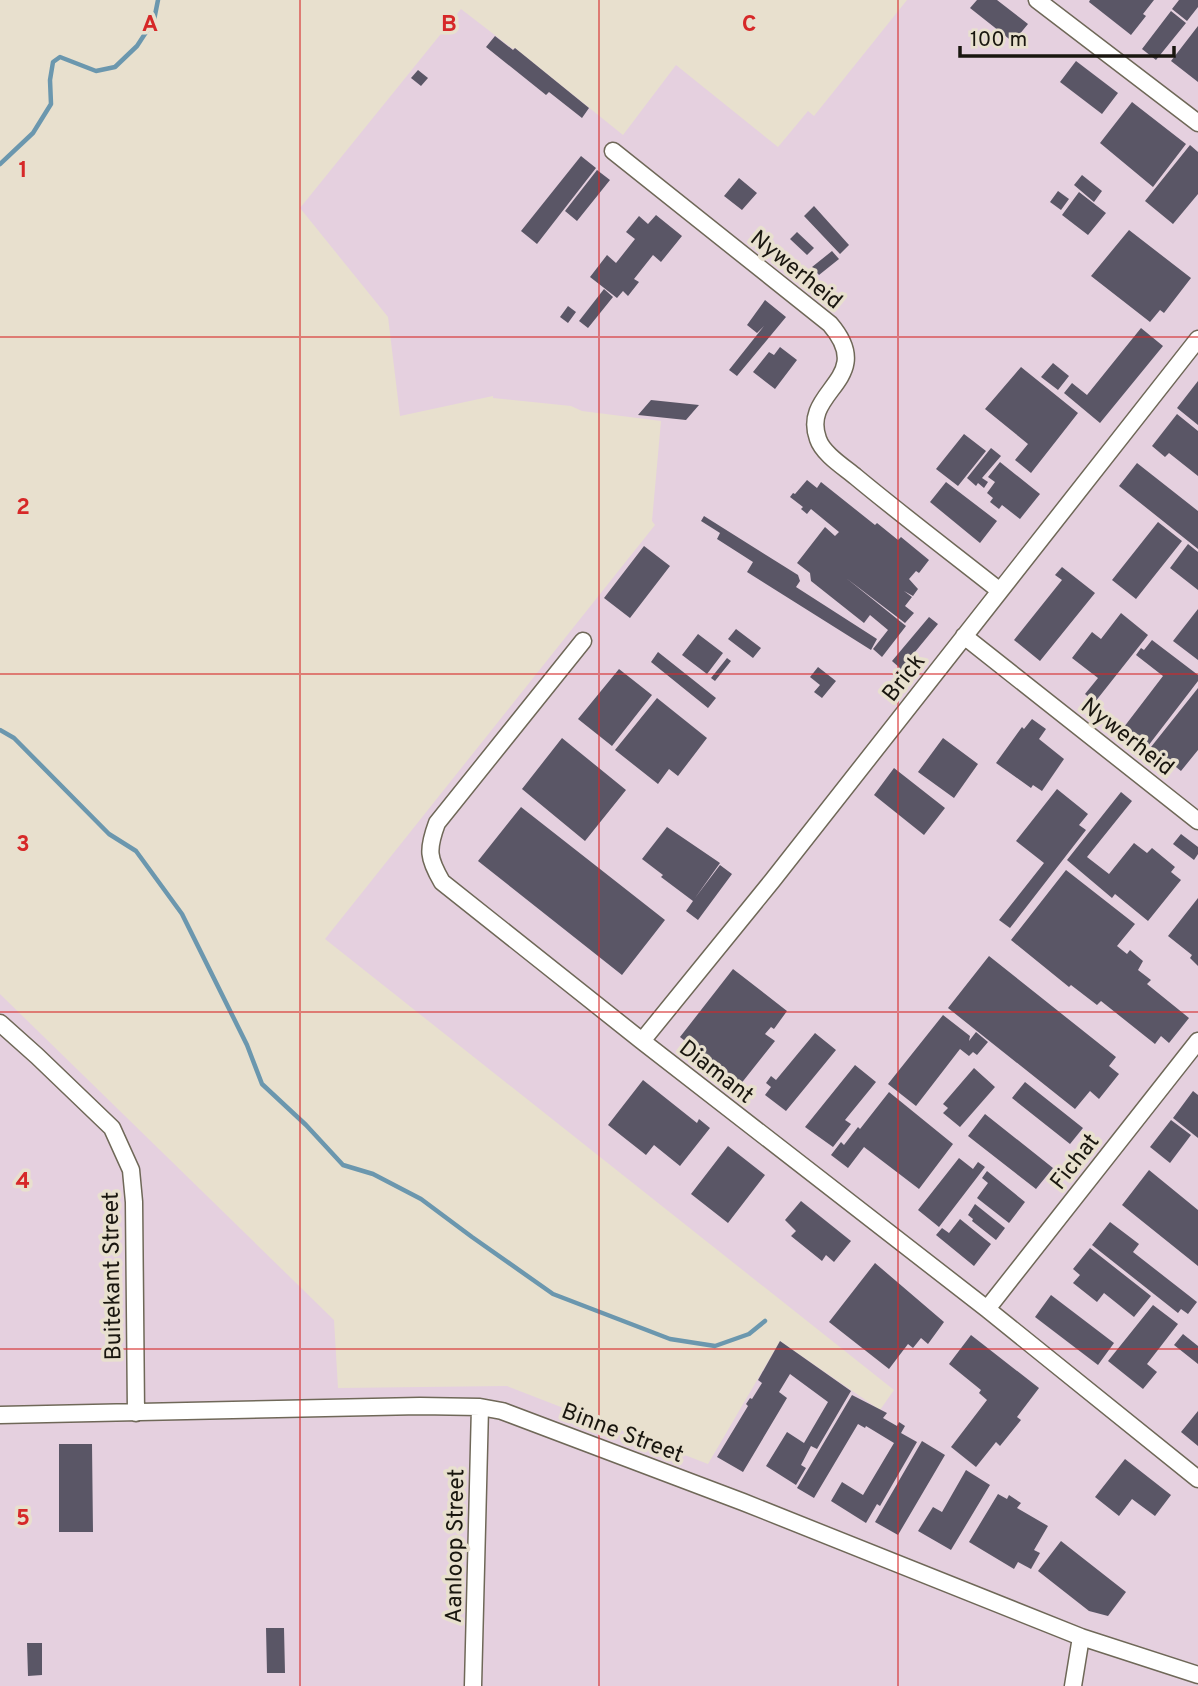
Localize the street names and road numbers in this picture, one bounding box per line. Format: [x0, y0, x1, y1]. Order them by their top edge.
street label: Nywerheid [743, 225, 848, 317]
street label: Brick [877, 649, 933, 709]
street label: Nywerheid [1074, 693, 1179, 783]
street label: Diamant [672, 1035, 759, 1111]
street label: Fichat [1045, 1128, 1107, 1197]
street label: Buitekant Street [98, 1191, 129, 1361]
street label: Binne Street [557, 1398, 687, 1471]
street label: Aanloop Street [441, 1469, 472, 1624]

